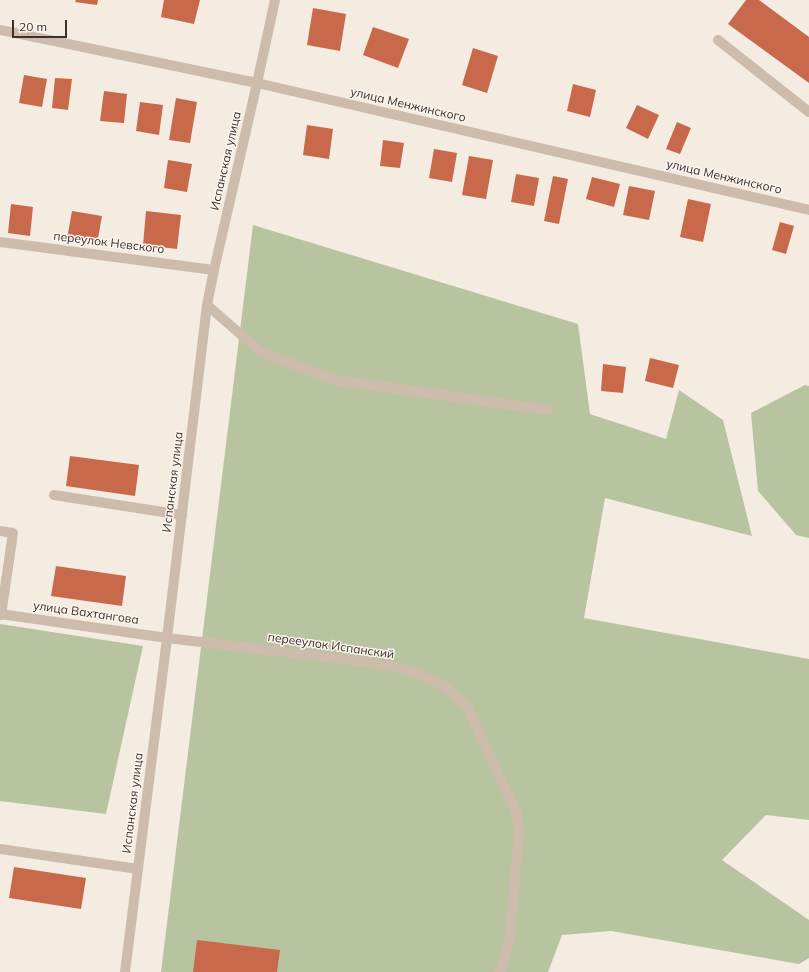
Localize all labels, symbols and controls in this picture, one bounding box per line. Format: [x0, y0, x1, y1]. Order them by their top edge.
scale bar [14, 12, 69, 38]
text: 20 m [19, 19, 47, 34]
street label: улица Менжинского [349, 85, 467, 125]
street label: Испанская улица [208, 110, 244, 212]
street label: улица Менжинского [665, 157, 783, 197]
street label: переулок Невского [53, 229, 165, 257]
street label: Испанская улица [160, 431, 186, 533]
street label: улица Вахтангова [32, 598, 140, 628]
street label: перееулок Испанский [267, 630, 395, 662]
street label: Испанская улица [120, 752, 146, 854]

